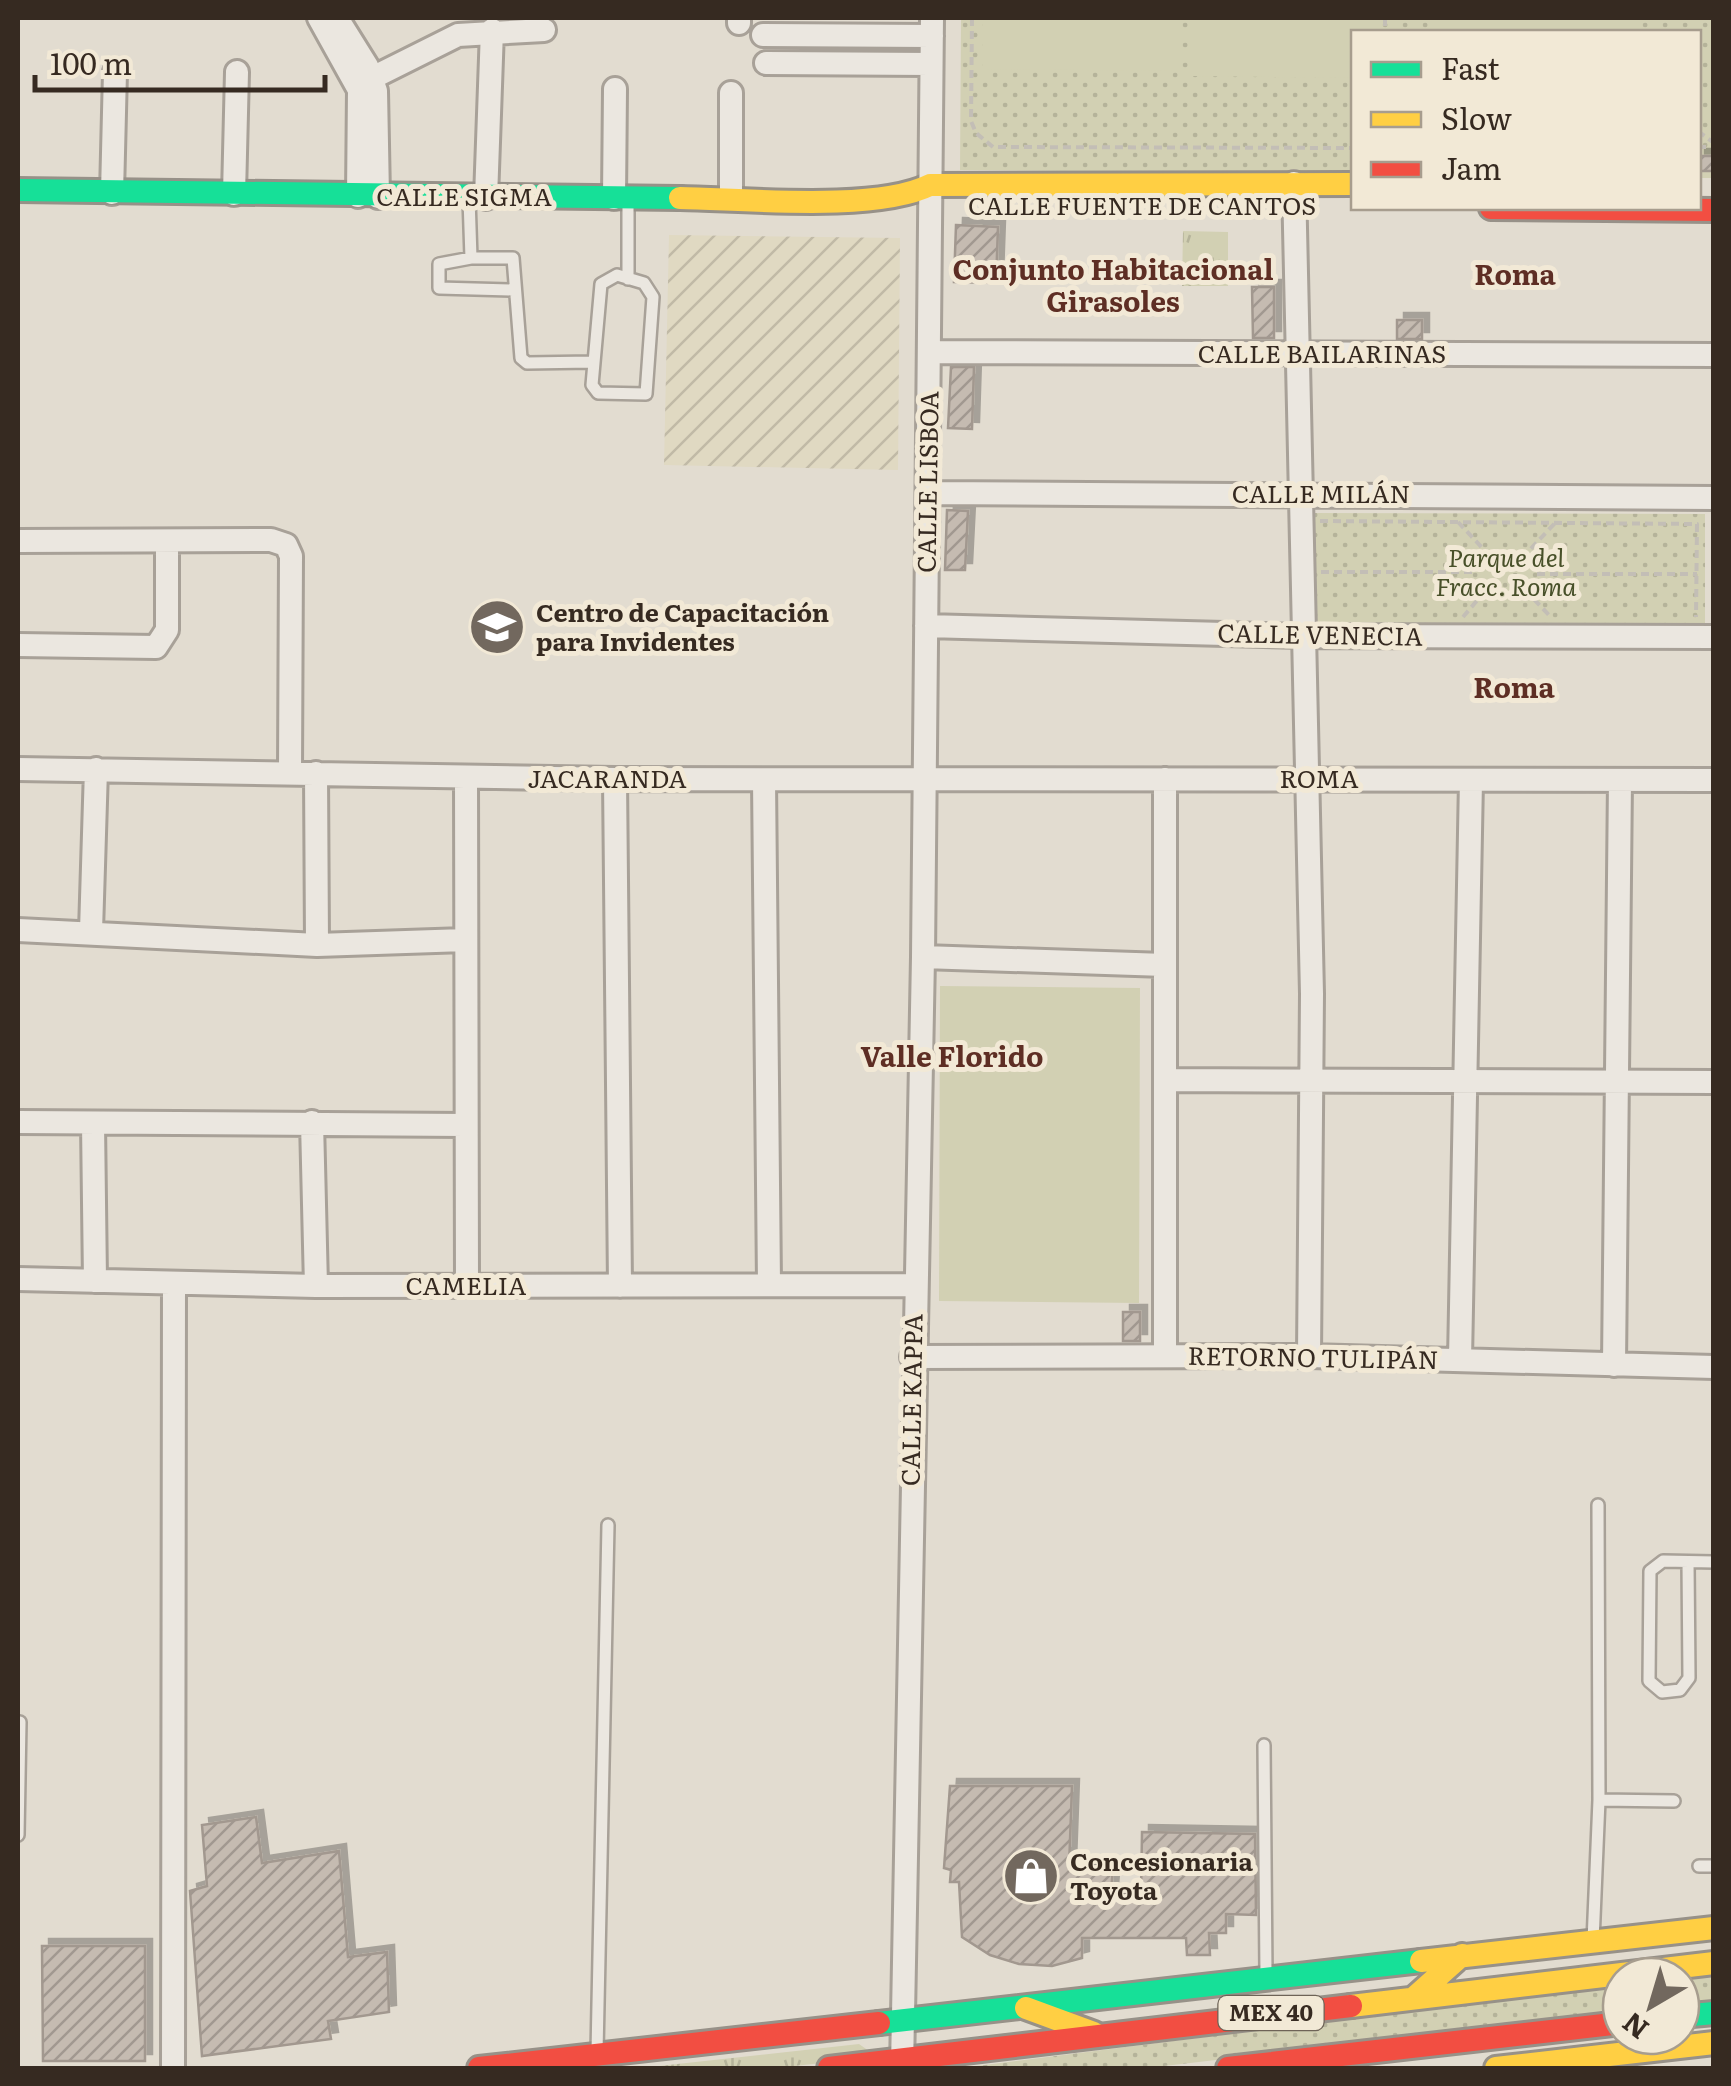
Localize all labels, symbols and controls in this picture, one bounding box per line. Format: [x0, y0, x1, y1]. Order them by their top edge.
scale bar [35, 30, 325, 92]
legend [1351, 30, 1701, 210]
text: 100 m [50, 40, 132, 84]
text: Fast [1441, 45, 1500, 89]
text: Slow [1441, 95, 1512, 139]
text: Jam [1441, 145, 1501, 189]
street label: CALLE SIGMA [376, 177, 552, 214]
street label: CALLE FUENTE DE CANTOS [968, 186, 1316, 223]
district label: Conjunto Habitacional Girasoles [952, 247, 1274, 321]
district label: Roma [1474, 252, 1557, 294]
street label: CALLE BAILARINAS [1198, 334, 1446, 371]
street label: CALLE LISBOA [906, 391, 947, 573]
street label: CALLE MILÁN [1232, 474, 1410, 511]
park label: Parque del Fracc. Roma [1435, 538, 1577, 604]
place label: Centro de Capacitación para Invidentes [536, 593, 829, 659]
school or university icon: Centro de Capacitación para Invidentes [467, 597, 527, 657]
street label: CALLE VENECIA [1217, 613, 1423, 654]
district label: Roma [1473, 665, 1556, 707]
street label: JACARANDA [527, 759, 687, 796]
street label: ROMA [1279, 759, 1359, 796]
district label: Valle Florido [861, 1034, 1043, 1076]
street label: CAMELIA [406, 1266, 526, 1303]
street label: CALLE KAPPA [890, 1314, 931, 1486]
street label: RETORNO TULIPÁN [1187, 1336, 1439, 1377]
place label: Concesionaria Toyota [1070, 1842, 1254, 1908]
shop icon: Concesionaria Toyota [1001, 1846, 1061, 1906]
north arrow [1601, 1956, 1701, 2056]
road number: MEX 40 [1218, 1996, 1324, 2030]
text: N [1612, 2003, 1657, 2051]

